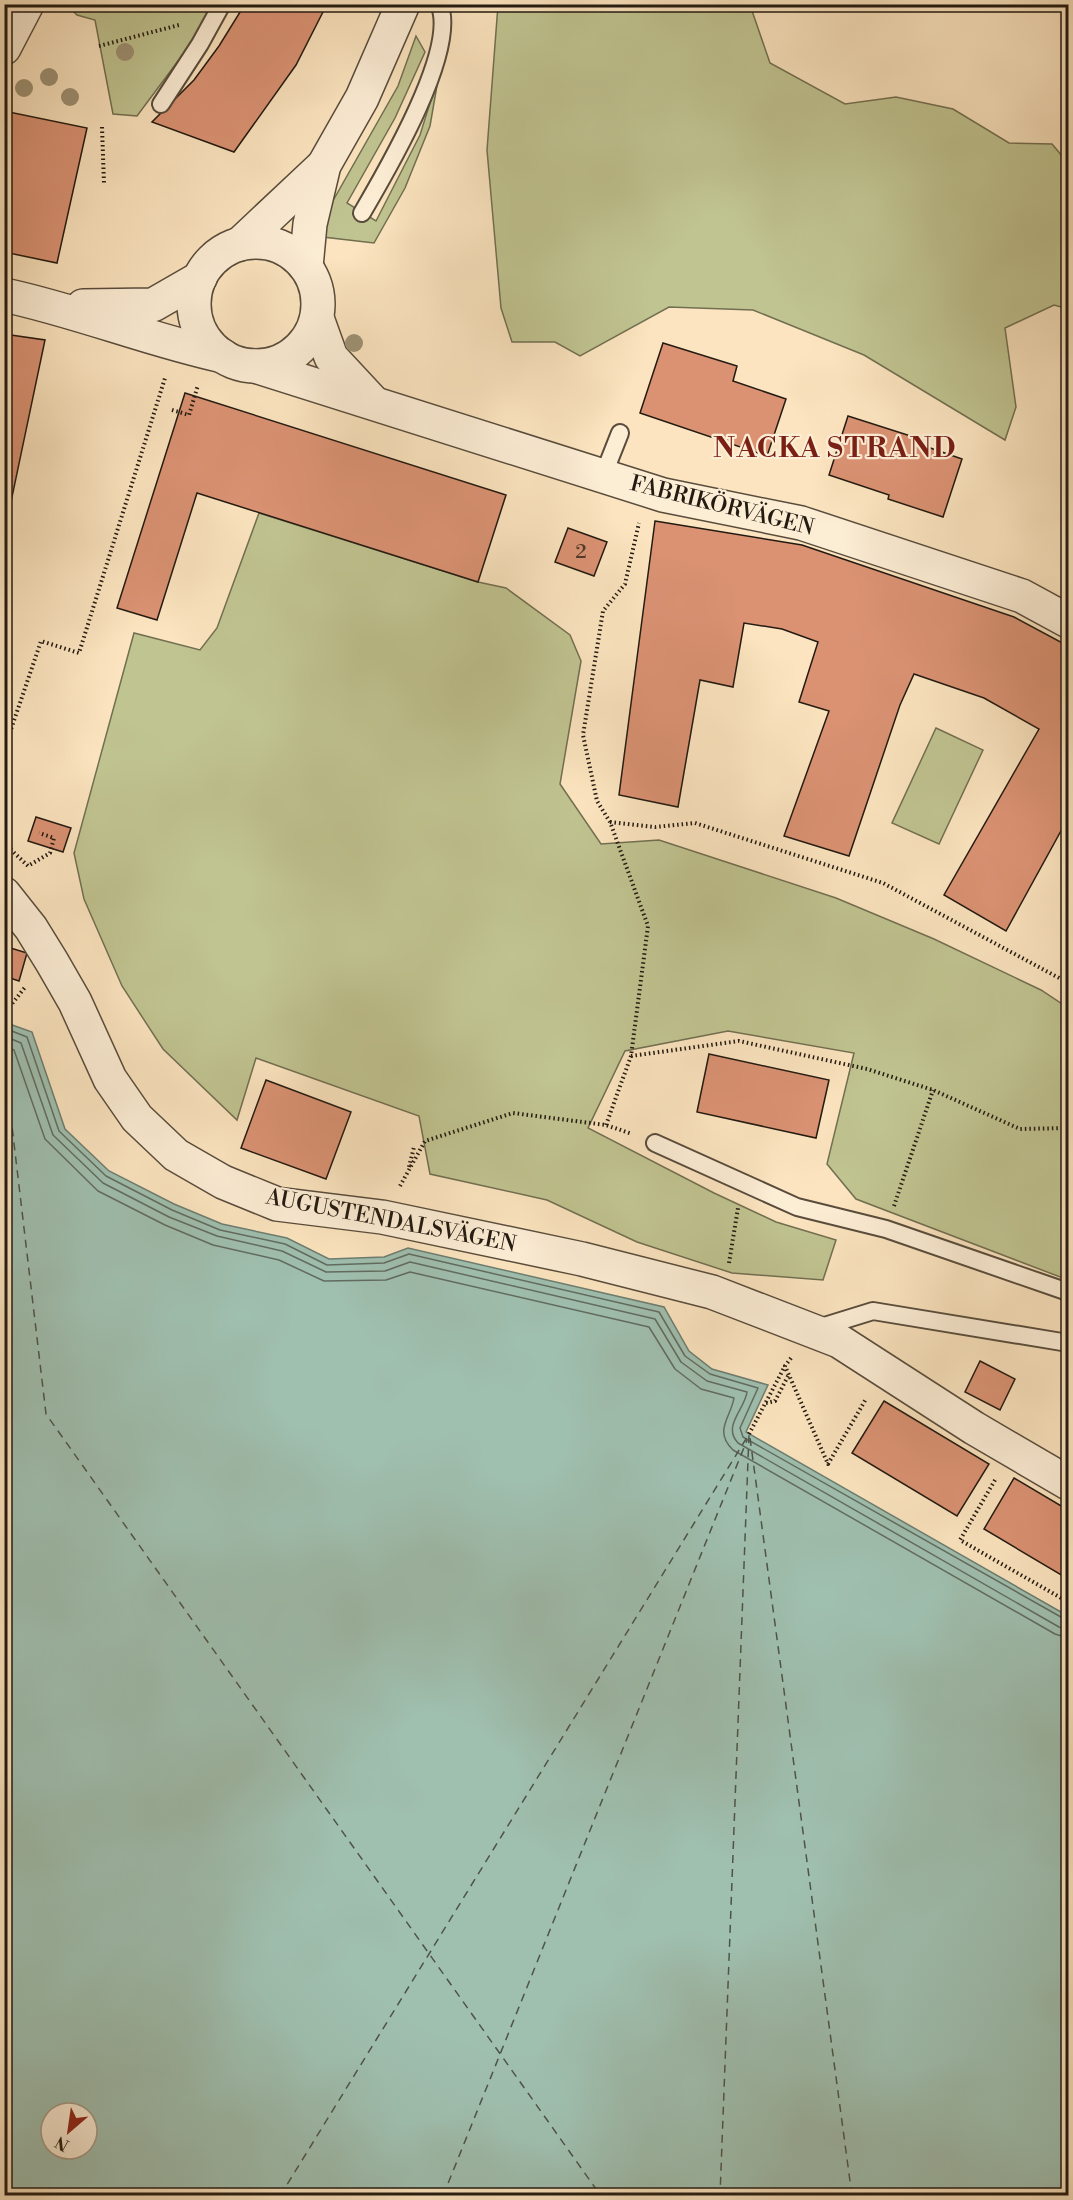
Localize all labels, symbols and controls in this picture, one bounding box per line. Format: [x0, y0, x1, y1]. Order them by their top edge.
district label: NACKA STRAND [713, 431, 957, 466]
street label: FABRIKÖRVÄGEN [627, 469, 817, 542]
house number: 2 [575, 540, 587, 565]
street label: AUGUSTENDALSVÄGEN [263, 1182, 519, 1259]
north arrow [39, 2101, 99, 2161]
text: N [52, 2131, 73, 2155]

